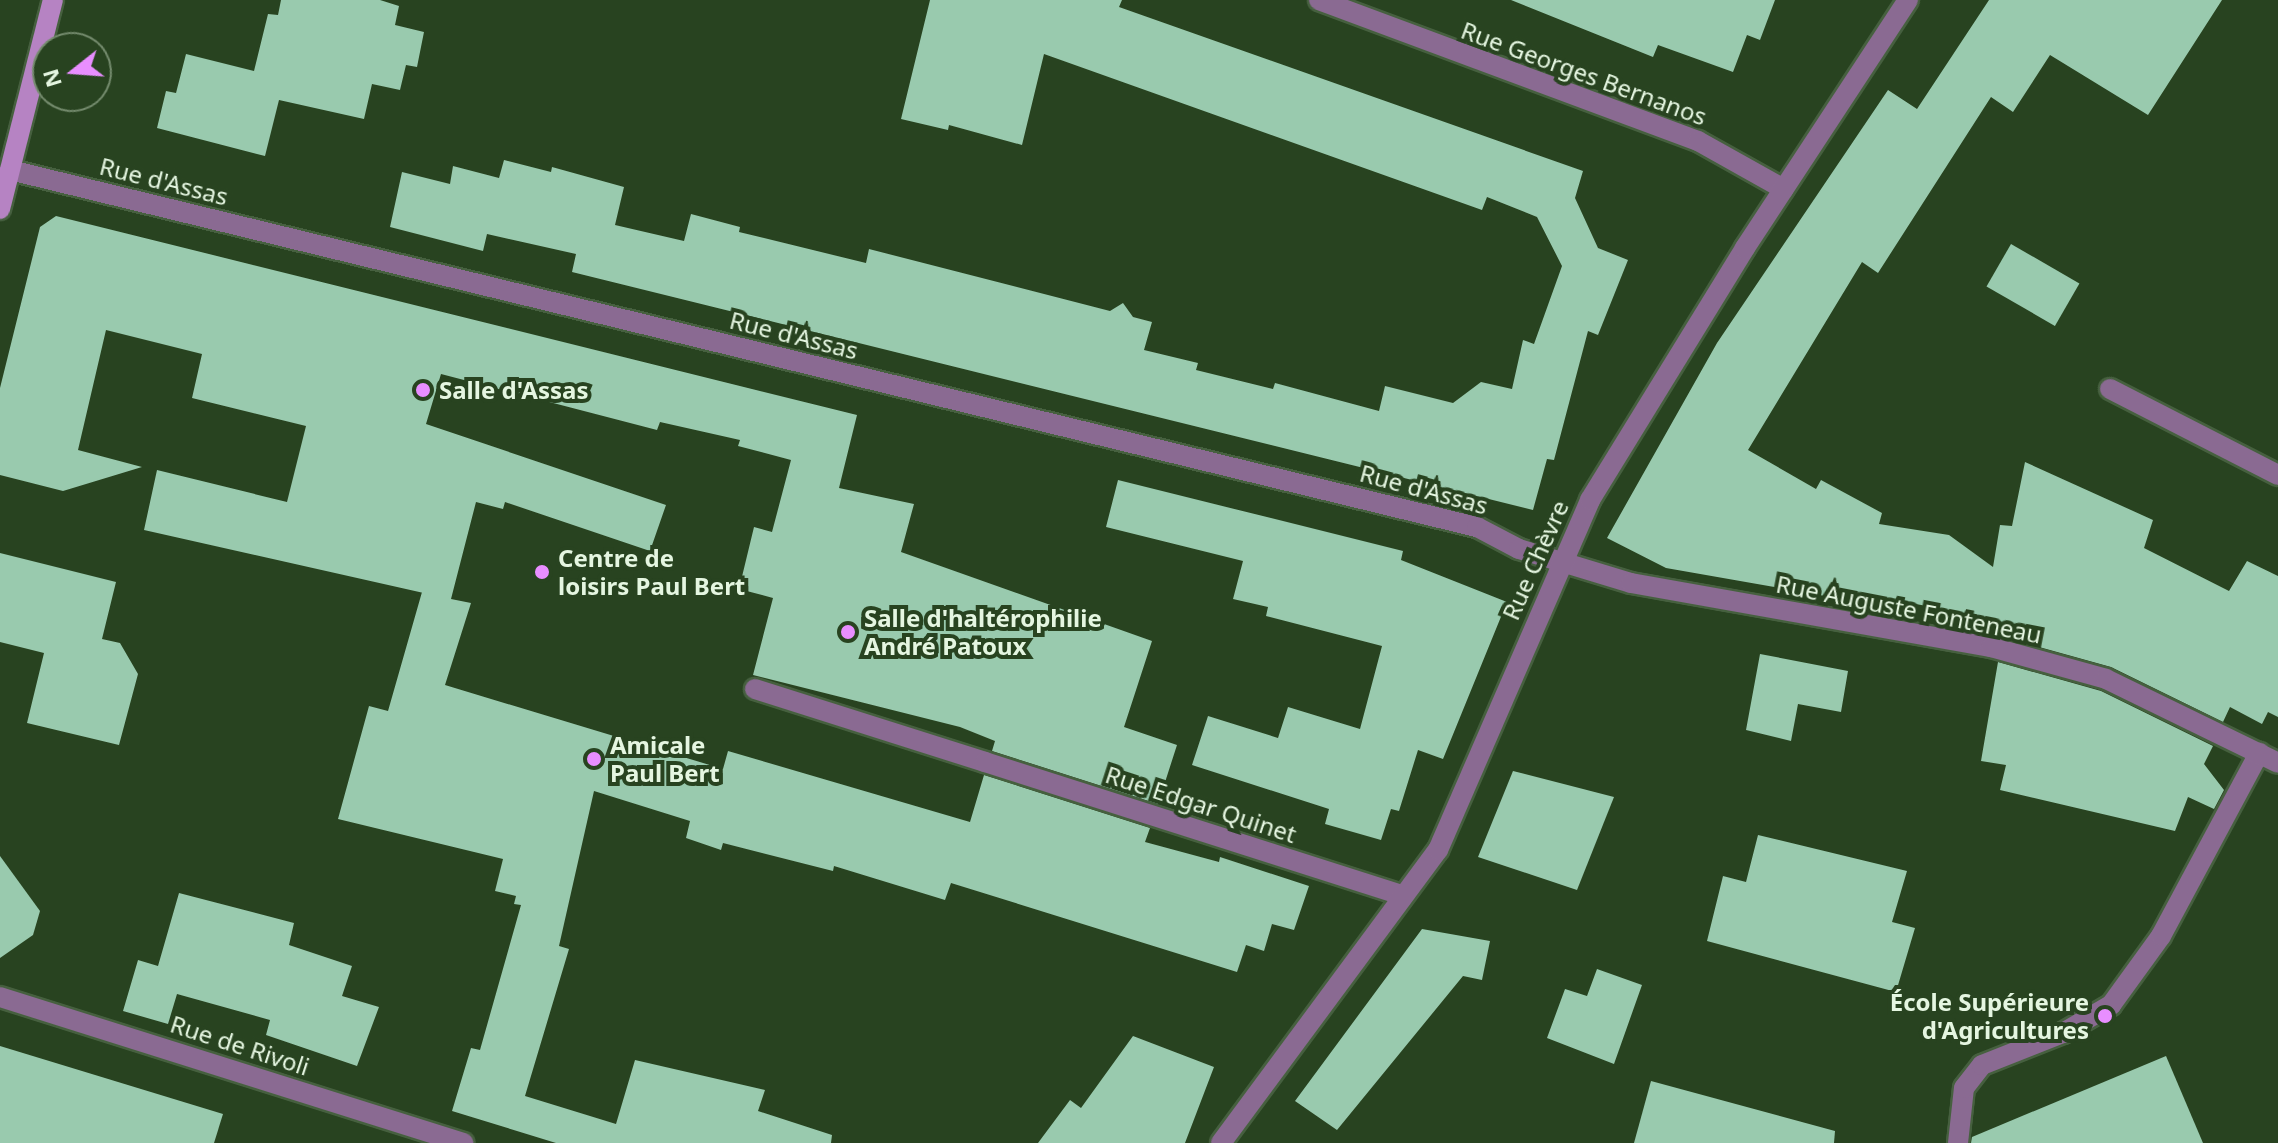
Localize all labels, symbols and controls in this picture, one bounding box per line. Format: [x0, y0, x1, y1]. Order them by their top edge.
street label: Rue Georges Bernanos [1457, 15, 1711, 131]
north arrow [32, 32, 112, 112]
text: N [34, 65, 68, 91]
street label: Rue d'Assas [97, 151, 231, 211]
street label: Rue d'Assas [727, 305, 861, 365]
place label: Salle d'Assas [439, 376, 588, 404]
marker: Salle d'Assas [414, 381, 432, 399]
street label: Rue d'Assas [1357, 458, 1491, 520]
street label: Rue Chèvre [1496, 496, 1574, 624]
place label: Centre de loisirs Paul Bert [558, 544, 745, 600]
marker: Centre de loisirs Paul Bert [533, 563, 551, 581]
street label: Rue Auguste Fonteneau [1774, 569, 2044, 649]
place label: Salle d'haltérophilie André Patoux [864, 604, 1102, 660]
marker: Salle d'haltérophilie André Patoux [839, 623, 857, 641]
place label: Amicale Paul Bert [610, 731, 720, 787]
marker: Amicale Paul Bert [585, 750, 603, 768]
street label: Rue Edgar Quinet [1102, 760, 1300, 848]
place label: École Supérieure d'Agricultures [1890, 988, 2089, 1044]
marker: École Supérieure d'Agricultures [2096, 1007, 2114, 1025]
street label: Rue de Rivoli [167, 1009, 313, 1081]

